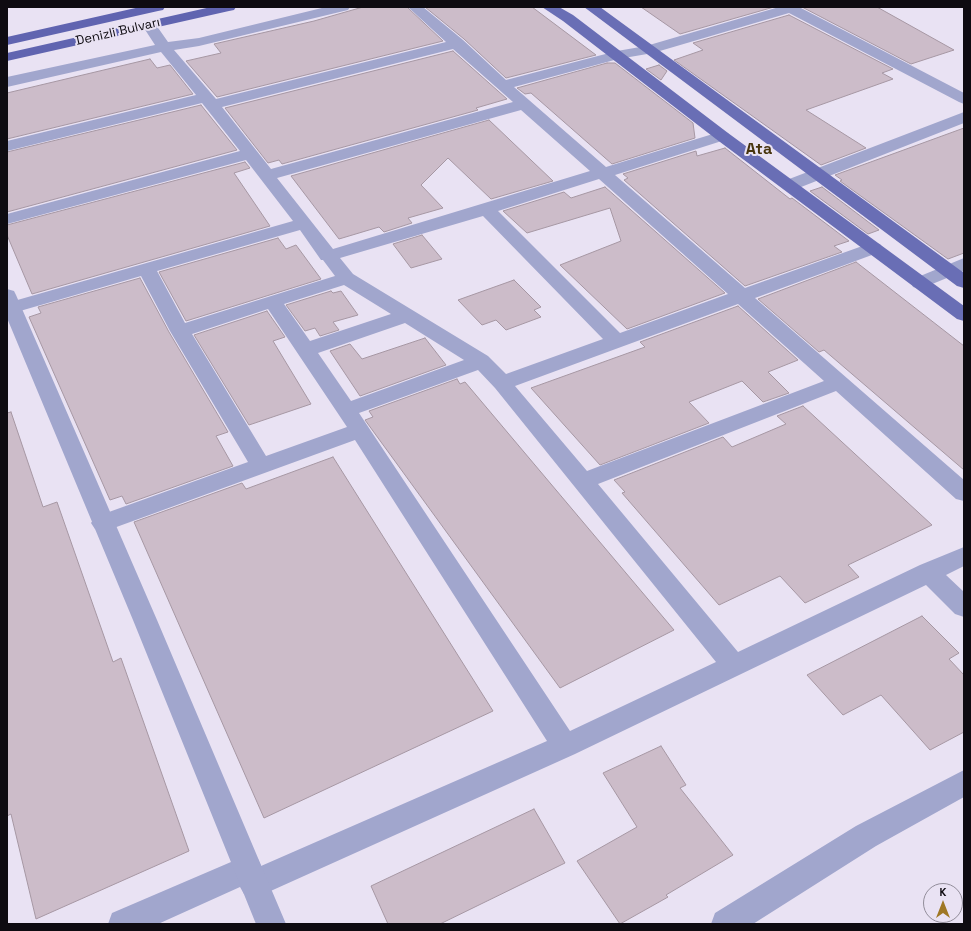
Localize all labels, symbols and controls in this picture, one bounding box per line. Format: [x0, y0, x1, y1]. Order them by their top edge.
street label: Denizli Bulvarı [74, 15, 162, 49]
district label: Ata [746, 140, 772, 160]
north arrow [923, 883, 963, 923]
text: K [940, 885, 946, 899]

